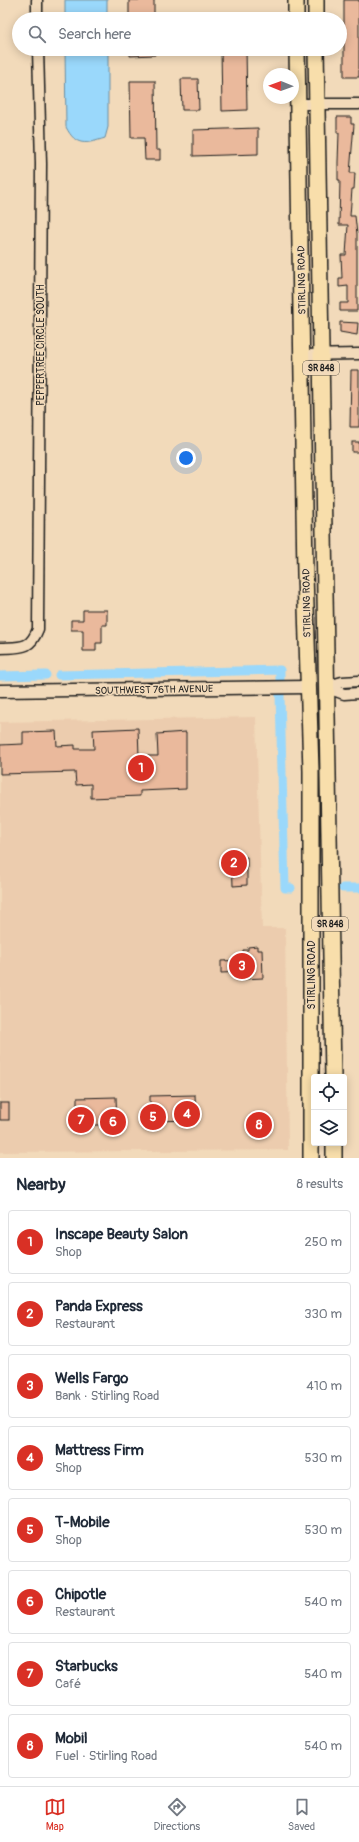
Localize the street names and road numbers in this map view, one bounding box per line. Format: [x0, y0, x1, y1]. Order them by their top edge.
street label: STIRLING ROAD [295, 245, 309, 315]
street label: PEPPERTREE CIRCLE SOUTH [35, 284, 47, 406]
road number: SR 848 [303, 361, 339, 375]
street label: STIRLING ROAD [300, 568, 314, 638]
street label: SOUTHWEST 76TH AVENUE [95, 683, 213, 697]
road number: SR 848 [312, 917, 348, 931]
street label: STIRLING ROAD [306, 941, 318, 1009]

